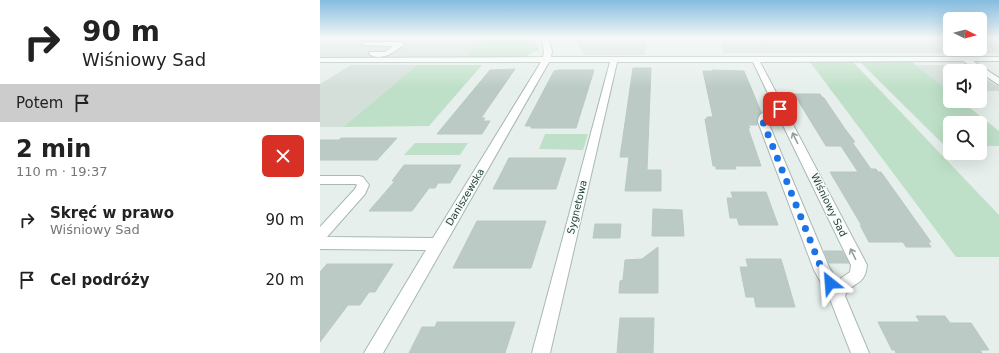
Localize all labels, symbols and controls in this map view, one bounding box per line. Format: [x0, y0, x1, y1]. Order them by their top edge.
north arrow [943, 12, 987, 56]
map controls [943, 12, 987, 160]
text: 90 m [82, 15, 160, 48]
icon: right [16, 16, 68, 68]
text: Wiśniowy Sad [82, 49, 206, 70]
button: sound [943, 64, 987, 108]
icon: arrive [71, 92, 93, 114]
pin [763, 92, 797, 126]
text: Potem [16, 94, 63, 112]
icon: arrive [769, 98, 791, 120]
button: search [943, 116, 987, 160]
one-way arrow [791, 132, 799, 144]
text: 2 min [16, 135, 91, 163]
button: close [262, 135, 304, 177]
text: 110 m · 19:37 [16, 164, 107, 179]
street label: Daniszewska [444, 166, 486, 228]
street label: Wiśniowy Sad [809, 172, 849, 238]
street label: Sygnetowa [565, 179, 589, 235]
text: Skręć w prawo [50, 204, 174, 222]
icon: right [16, 209, 38, 231]
text: 90 m [266, 211, 304, 229]
text: Wiśniowy Sad [50, 222, 140, 237]
one-way arrow [849, 249, 856, 261]
position arrow [809, 262, 851, 304]
icon: arrive [16, 269, 38, 291]
text: Cel podróży [50, 271, 150, 289]
text: 20 m [266, 271, 304, 289]

